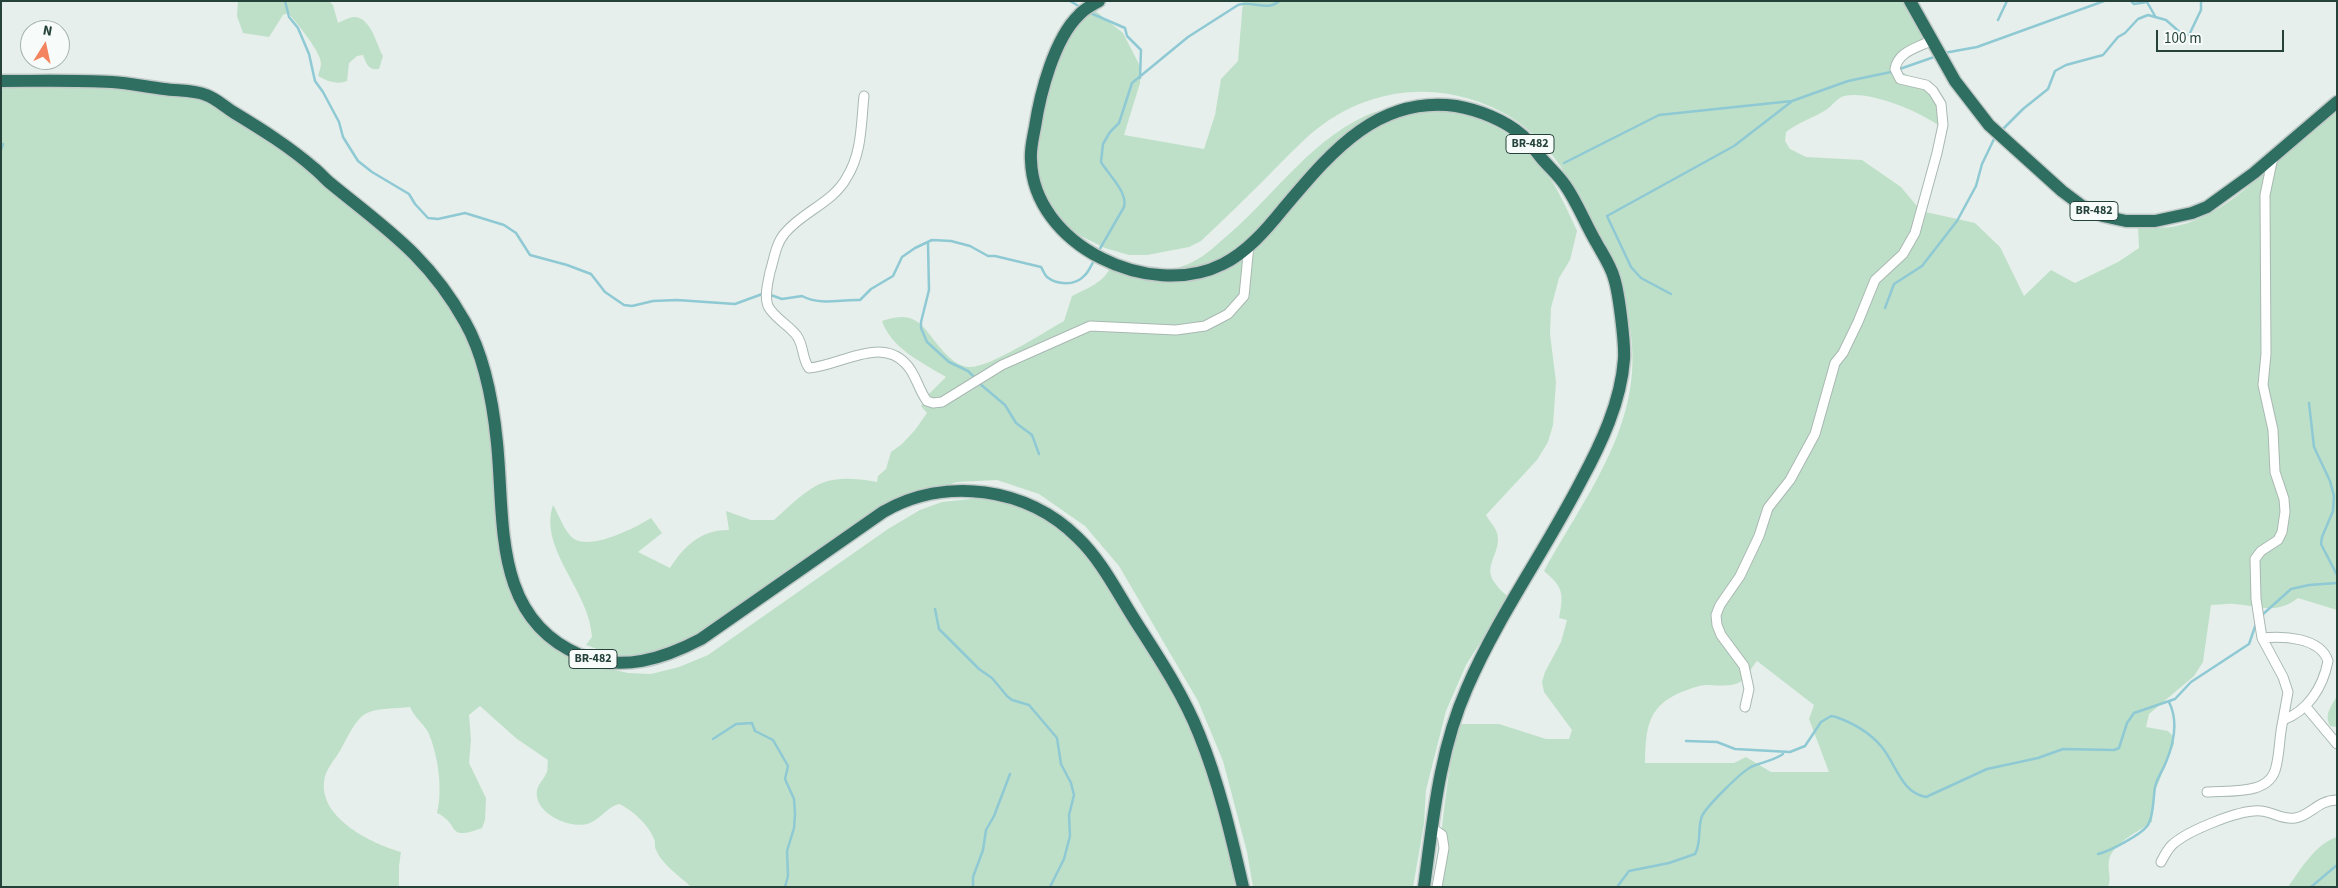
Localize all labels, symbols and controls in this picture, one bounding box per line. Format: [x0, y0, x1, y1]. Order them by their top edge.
north arrow [20, 20, 70, 70]
scale bar [2158, 20, 2286, 52]
text: N [41, 21, 54, 42]
text: 100 m [2164, 28, 2202, 49]
road number: BR-482 [1506, 134, 1554, 154]
road number: BR-482 [2070, 202, 2118, 220]
road number: BR-482 [569, 650, 617, 669]

